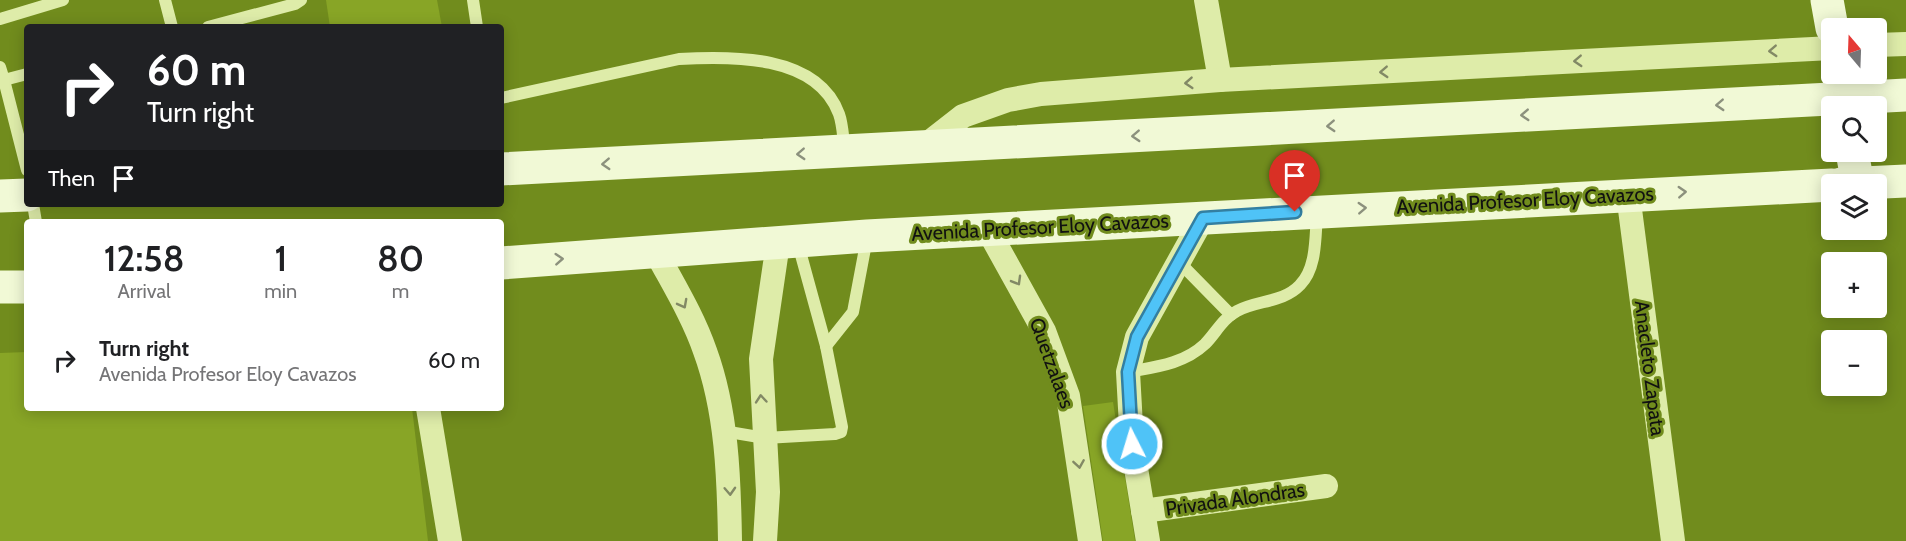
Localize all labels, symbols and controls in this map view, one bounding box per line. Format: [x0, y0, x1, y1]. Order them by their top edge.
north arrow [1821, 18, 1887, 84]
map controls [1821, 18, 1887, 396]
text: 60 m [147, 44, 246, 96]
one-way arrow [1769, 44, 1778, 57]
icon: right [48, 48, 126, 126]
one-way arrow [1574, 55, 1583, 68]
one-way arrow [1379, 65, 1388, 78]
one-way arrow [1184, 76, 1193, 89]
text: Turn right [147, 96, 254, 129]
button: search [1821, 96, 1887, 162]
one-way arrow [1716, 98, 1725, 111]
one-way arrow [1521, 109, 1530, 122]
one-way arrow [1326, 119, 1335, 132]
one-way arrow [1131, 130, 1140, 143]
one-way arrow [796, 147, 805, 160]
pin [1269, 150, 1320, 212]
one-way arrow [601, 157, 610, 170]
icon: arrive [1278, 159, 1311, 192]
icon: arrive [107, 162, 140, 195]
text: Then [48, 165, 95, 192]
button: layers [1821, 174, 1887, 240]
street label: Avenida Profesor Eloy Cavazos [1396, 181, 1654, 219]
one-way arrow [1678, 185, 1687, 198]
one-way arrow [1357, 202, 1366, 215]
street label: Avenida Profesor Eloy Cavazos [911, 208, 1169, 246]
text: 12:58 [104, 236, 184, 280]
text: 1 [274, 236, 287, 280]
text: 80 [377, 236, 424, 280]
one-way arrow [555, 252, 564, 265]
button: + [1821, 252, 1887, 318]
one-way arrow [1010, 275, 1021, 285]
text: Arrival [118, 279, 171, 303]
text: min [264, 279, 297, 303]
text: m [392, 279, 409, 303]
one-way arrow [676, 298, 687, 308]
street label: Anacleto Zapata [1630, 299, 1670, 438]
street label: Quetzalaes [1025, 314, 1079, 412]
button: − [1821, 330, 1887, 396]
text: Turn right [99, 335, 189, 362]
icon: right [48, 344, 81, 377]
text: 60 m [428, 347, 480, 374]
text: Avenida Profesor Eloy Cavazos [99, 362, 357, 386]
one-way arrow [755, 395, 768, 404]
position arrow [1100, 412, 1164, 476]
one-way arrow [1072, 460, 1084, 469]
street label: Privada Alondras [1164, 477, 1306, 521]
one-way arrow [723, 487, 736, 496]

